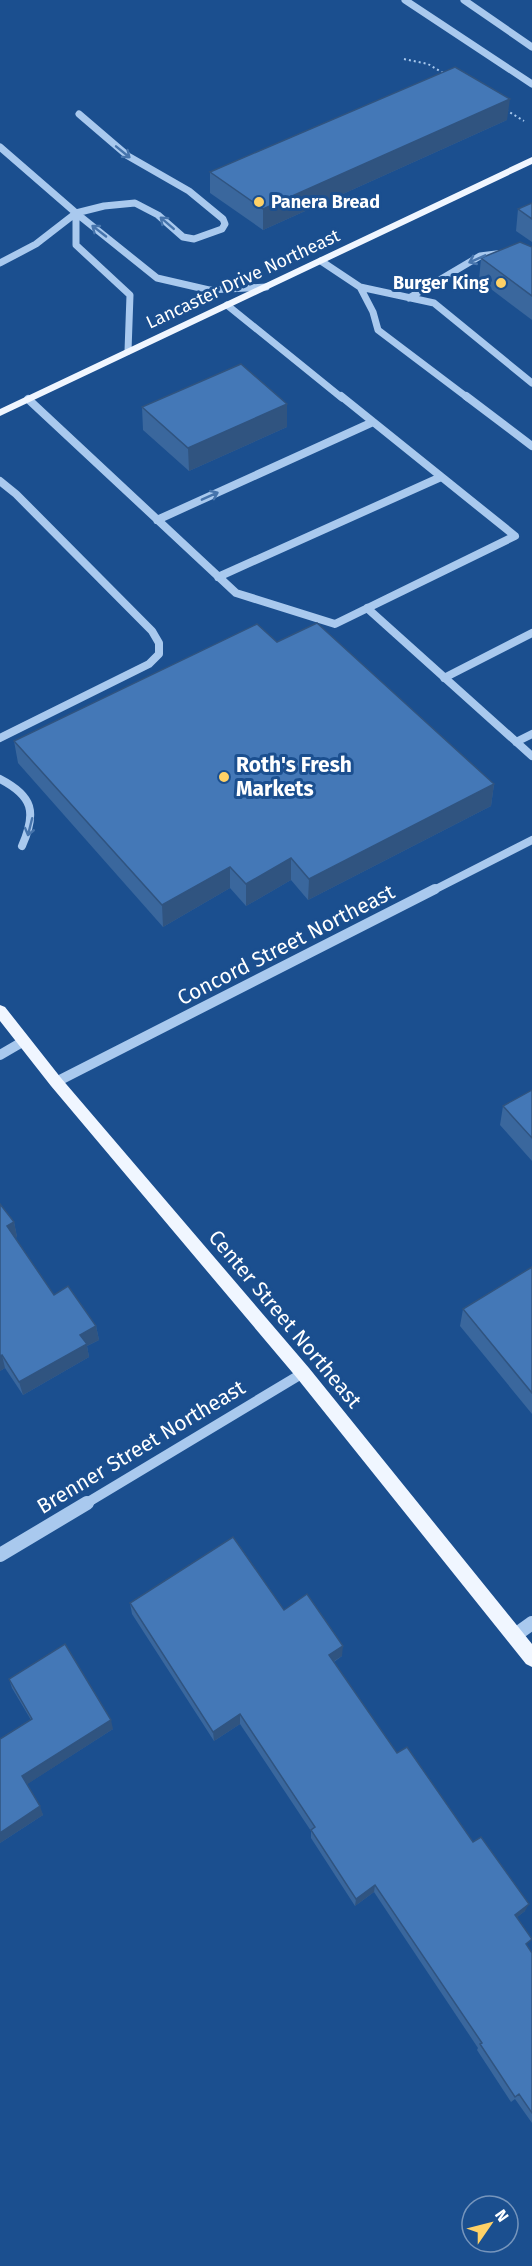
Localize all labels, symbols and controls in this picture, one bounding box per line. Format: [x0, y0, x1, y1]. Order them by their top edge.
one-way arrow [115, 145, 131, 158]
place label: Panera Bread [271, 191, 380, 213]
marker: Panera Bread [252, 195, 266, 209]
one-way arrow [160, 216, 175, 230]
street label: Lancaster Drive Northeast [143, 224, 344, 334]
one-way arrow [91, 225, 107, 238]
one-way arrow [469, 254, 487, 265]
place label: Burger King [393, 272, 489, 294]
marker: Burger King [494, 276, 508, 290]
one-way arrow [201, 489, 219, 501]
place label: Roth's Fresh Markets [236, 752, 352, 802]
marker: Roth's Fresh Markets [217, 770, 231, 784]
one-way arrow [23, 817, 35, 836]
street label: Concord Street Northeast [173, 879, 399, 1011]
street label: Center Street Northeast [203, 1225, 367, 1414]
street label: Brenner Street Northeast [32, 1374, 250, 1520]
north arrow [460, 2194, 520, 2254]
text: N [491, 2206, 513, 2225]

